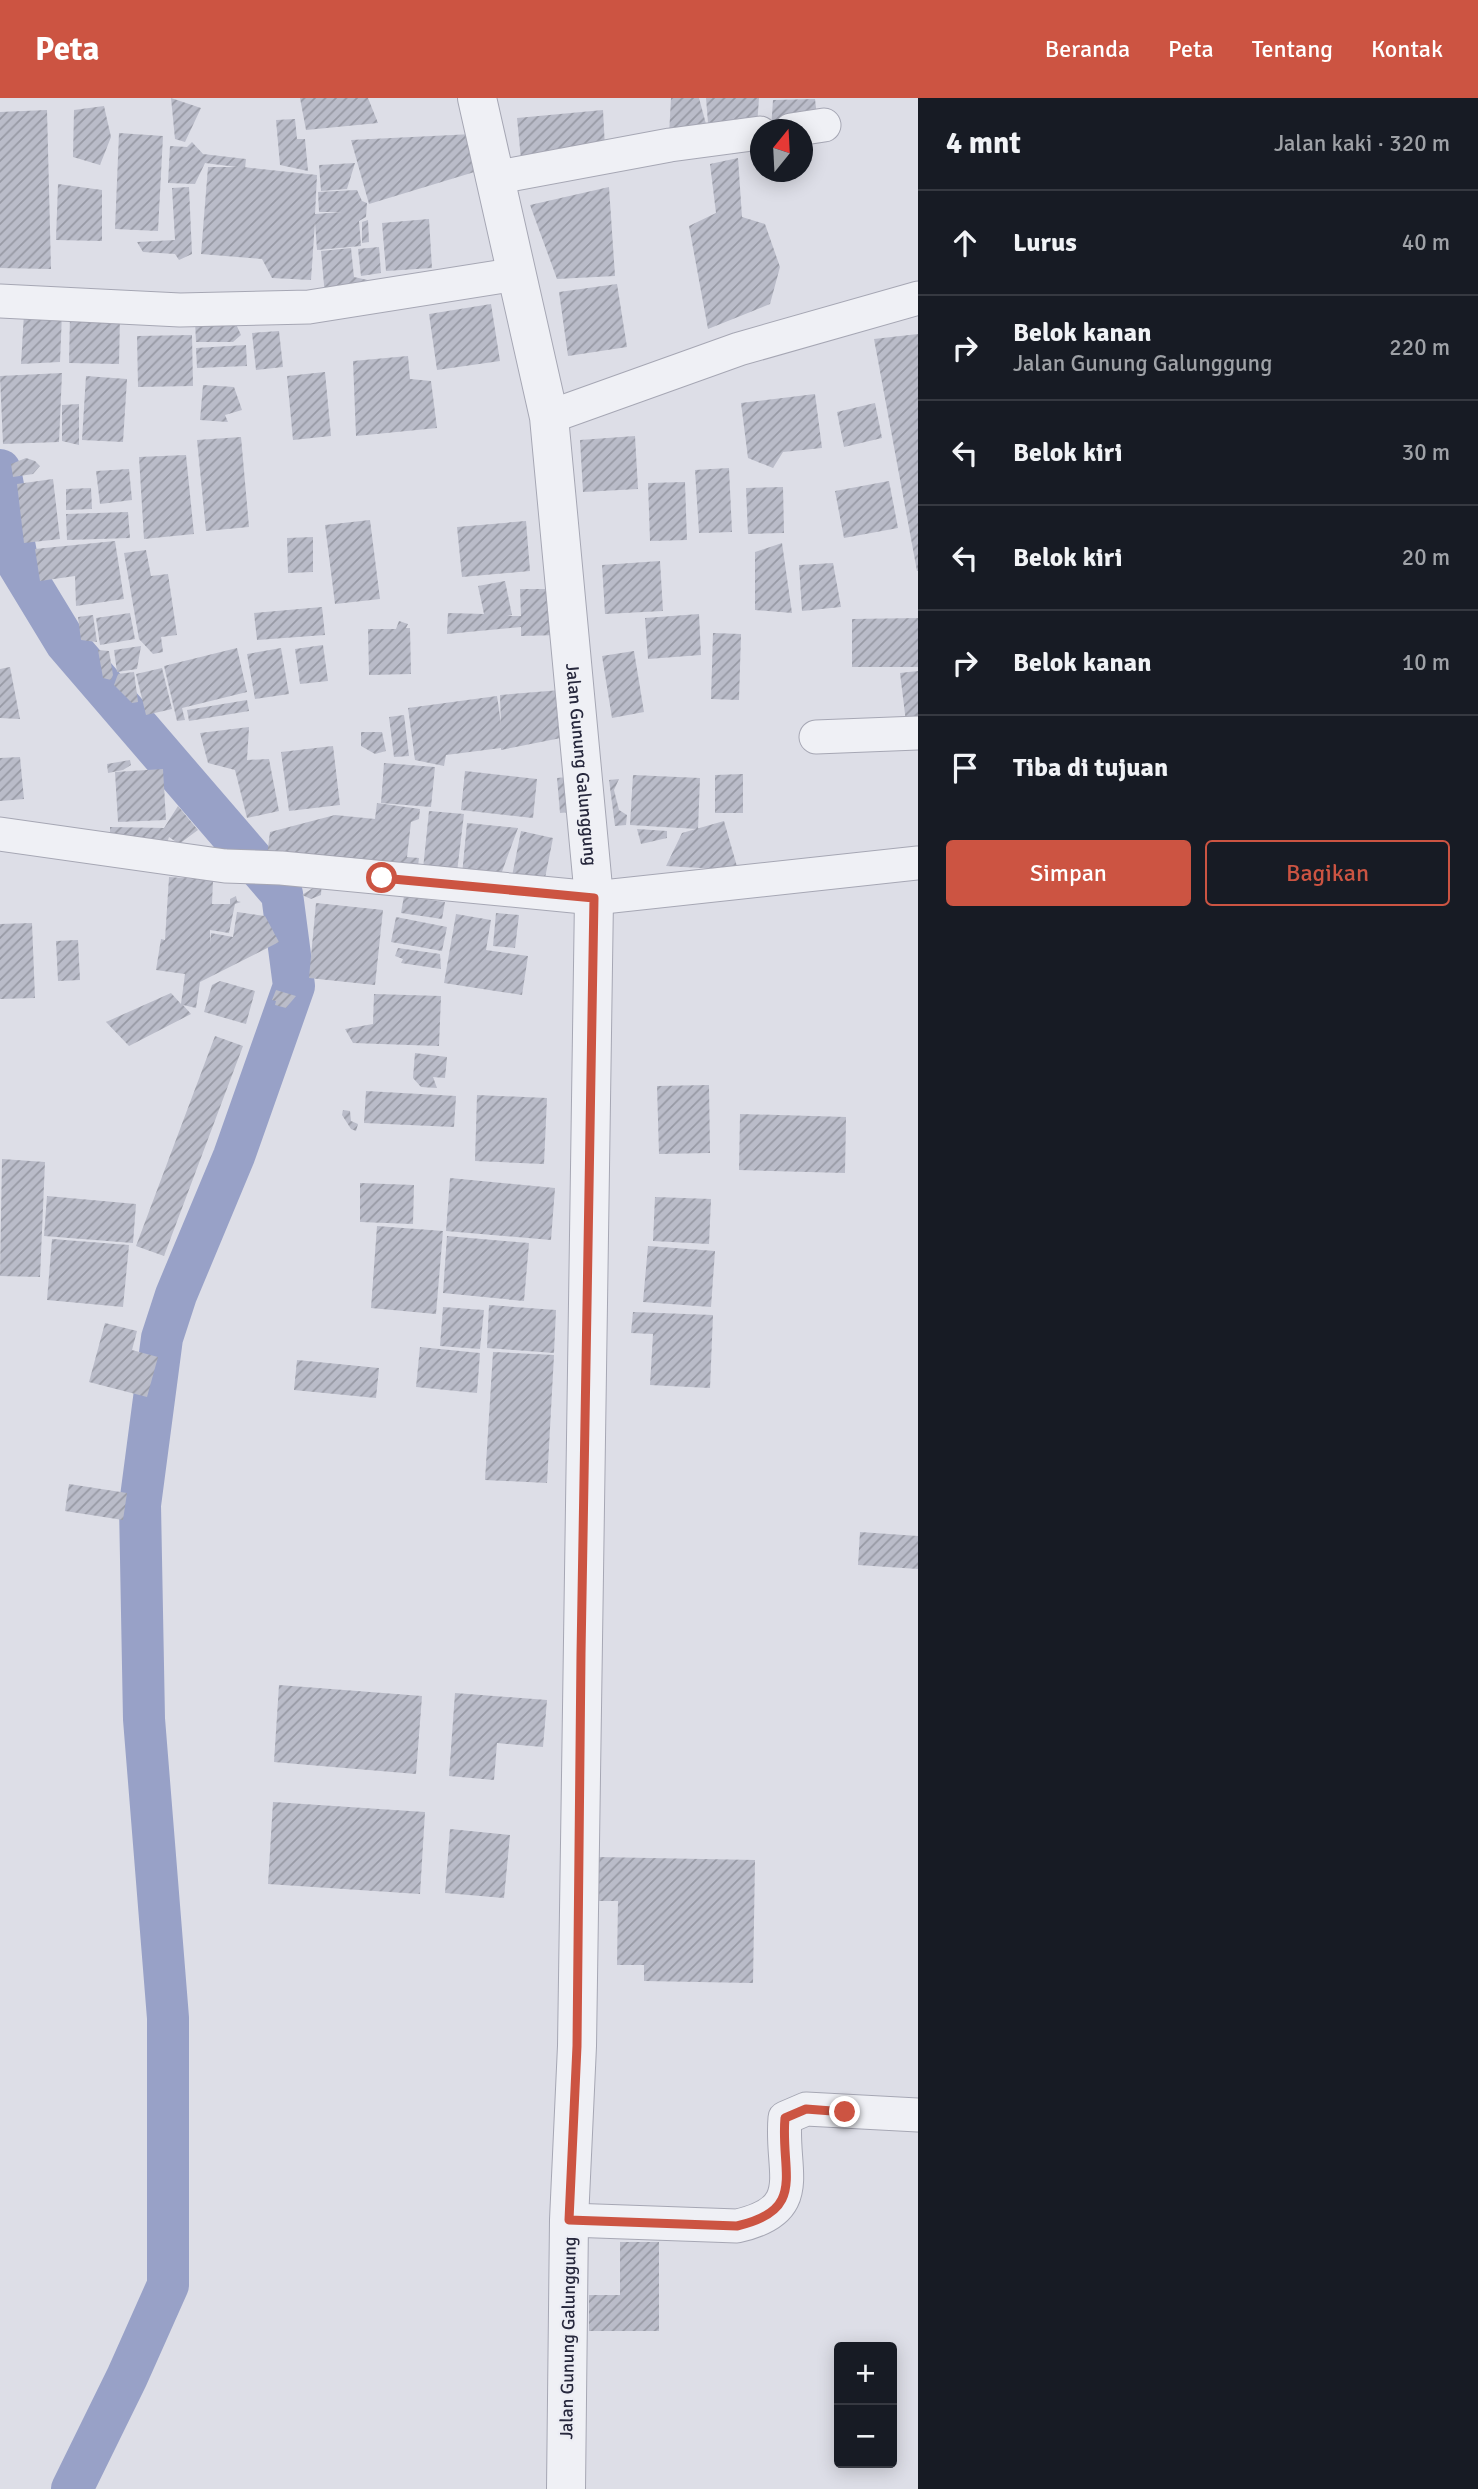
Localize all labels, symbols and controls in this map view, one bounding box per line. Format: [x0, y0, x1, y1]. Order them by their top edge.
text: Peta [35, 29, 99, 70]
text: Beranda [1045, 34, 1130, 64]
text: Peta [1168, 34, 1214, 64]
text: Tentang [1252, 34, 1333, 64]
text: Kontak [1371, 34, 1443, 64]
north arrow [750, 119, 813, 182]
text: 4 mnt [946, 125, 1021, 162]
text: Jalan kaki · 320 m [1274, 129, 1450, 158]
icon: ahead [946, 224, 984, 262]
text: Lurus [1013, 227, 1077, 259]
text: 40 m [1402, 228, 1450, 257]
text: Belok kanan [1013, 317, 1151, 349]
icon: right [946, 329, 984, 367]
text: 220 m [1389, 333, 1450, 362]
text: Jalan Gunung Galunggung [1013, 349, 1272, 378]
icon: left [946, 434, 984, 472]
text: Belok kiri [1013, 437, 1122, 469]
text: 30 m [1402, 438, 1450, 467]
icon: left [946, 539, 984, 577]
text: Belok kiri [1013, 542, 1122, 574]
text: 20 m [1402, 543, 1450, 572]
icon: right [946, 644, 984, 682]
text: Belok kanan [1013, 647, 1151, 679]
text: 10 m [1402, 648, 1450, 677]
street label: Jalan Gunung Galunggung [561, 662, 602, 867]
icon: arrive [946, 749, 984, 787]
text: Tiba di tujuan [1013, 752, 1168, 784]
button: Simpan [946, 840, 1191, 906]
button: Bagikan [1205, 840, 1450, 906]
route start [366, 862, 397, 893]
route end [829, 2096, 860, 2127]
street label: Jalan Gunung Galunggung [555, 2236, 581, 2440]
map controls [834, 2342, 897, 2468]
button: + [834, 2342, 897, 2405]
button: − [834, 2405, 897, 2468]

